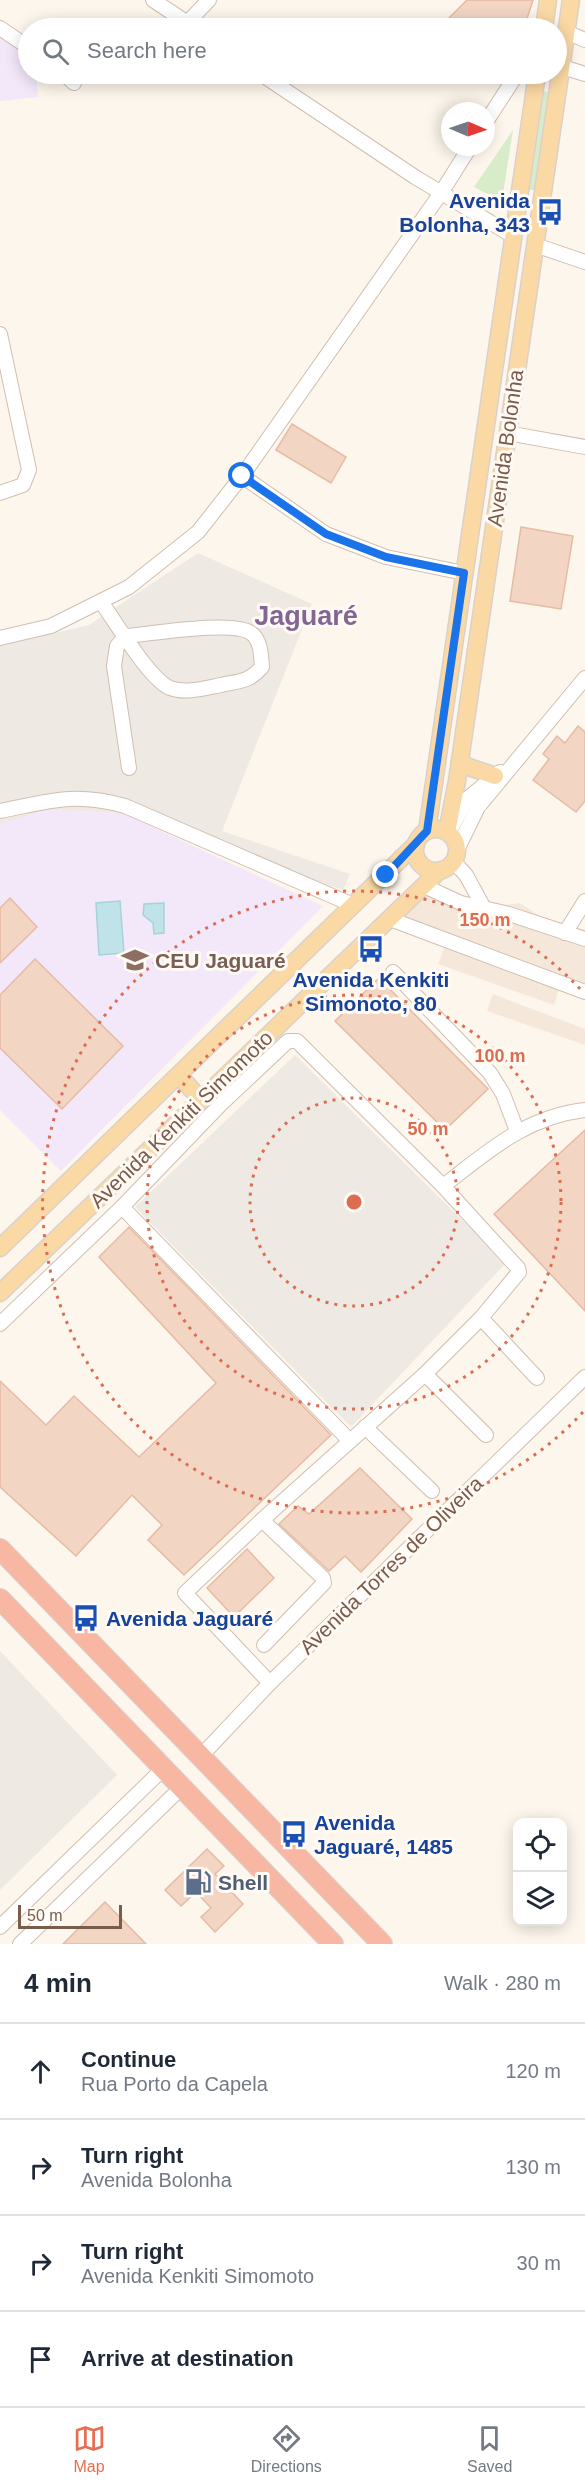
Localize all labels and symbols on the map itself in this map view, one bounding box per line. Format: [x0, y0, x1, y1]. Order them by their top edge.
north arrow [441, 102, 495, 156]
place label: Avenida Bolonha, 343 [399, 189, 530, 236]
bus stop icon: Avenida Bolonha, 343 [535, 197, 565, 227]
street label: Avenida Bolonha [483, 368, 527, 528]
route start [228, 462, 254, 488]
district label: Jaguaré [254, 601, 358, 631]
route end [372, 861, 398, 887]
text: 150 m [459, 910, 511, 930]
bus stop icon: Avenida Kenkiti Simonoto, 80 [356, 934, 386, 964]
school or university icon: CEU Jaguaré [120, 945, 150, 975]
place label: CEU Jaguaré [155, 949, 286, 972]
place label: Avenida Kenkiti Simonoto, 80 [293, 968, 449, 1015]
street label: Avenida Kenkiti Simomoto [85, 1026, 277, 1212]
text: 100 m [474, 1046, 526, 1066]
text: 50 m [407, 1119, 449, 1139]
centre of rings [344, 1192, 364, 1212]
street label: Avenida Torres de Oliveira [295, 1471, 488, 1659]
bus stop icon: Avenida Jaguaré [71, 1603, 101, 1633]
place label: Avenida Jaguaré [106, 1607, 273, 1630]
place label: Avenida Jaguaré, 1485 [314, 1811, 453, 1858]
bus stop icon: Avenida Jaguaré, 1485 [279, 1819, 309, 1849]
fuel station icon: Shell [183, 1867, 213, 1897]
place label: Shell [218, 1871, 268, 1894]
scale bar [18, 1902, 122, 1930]

